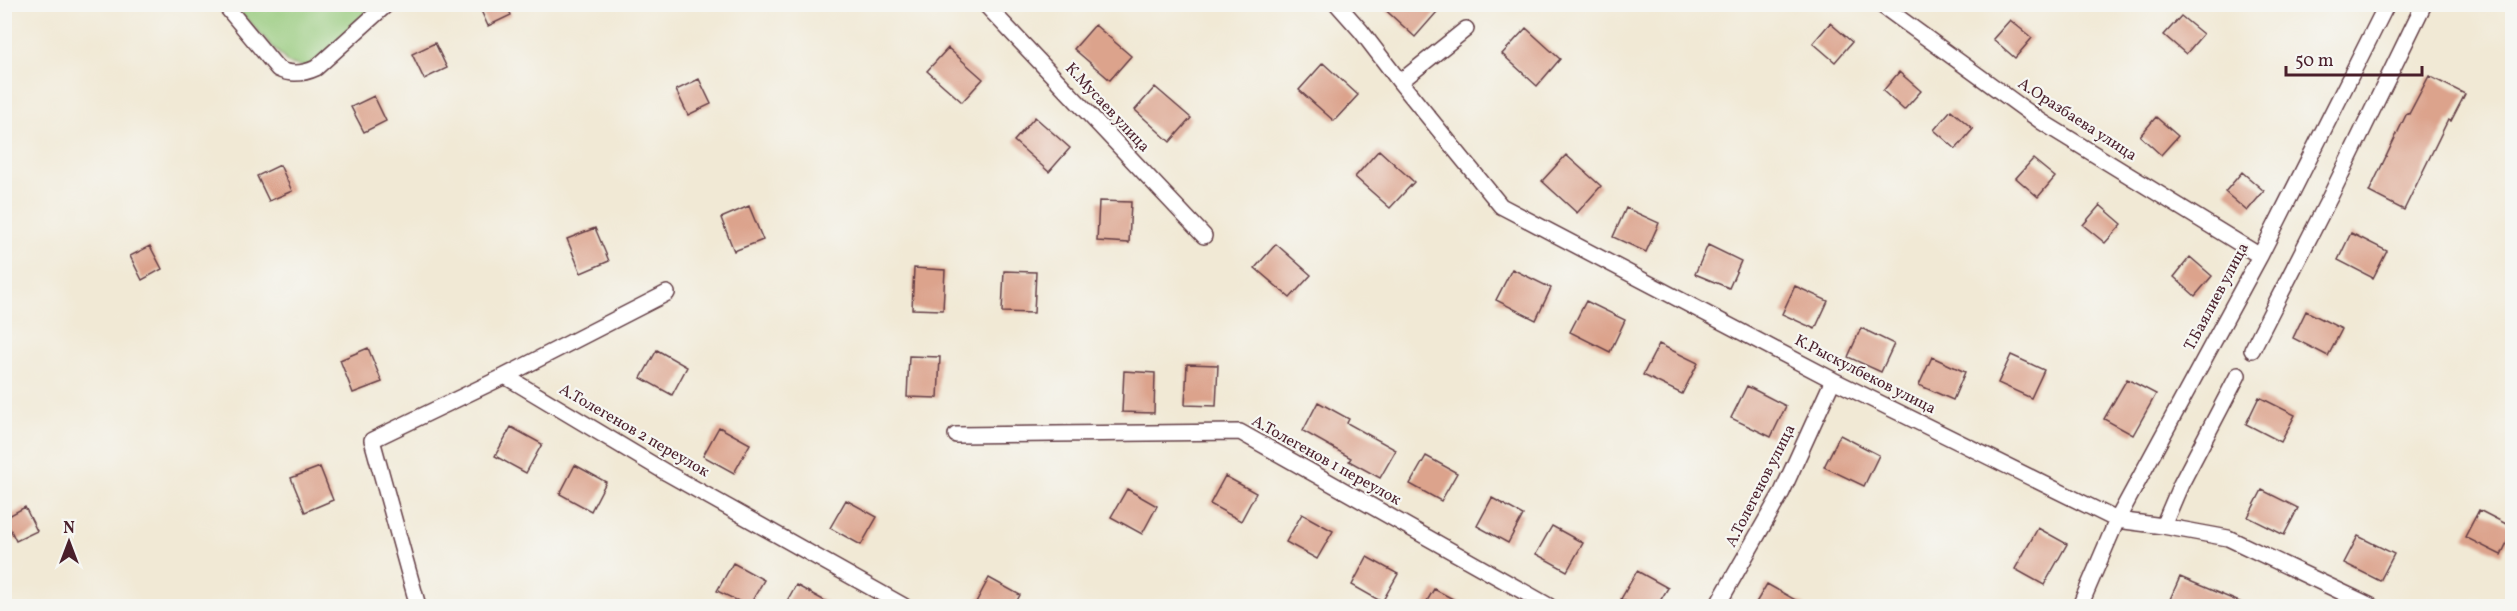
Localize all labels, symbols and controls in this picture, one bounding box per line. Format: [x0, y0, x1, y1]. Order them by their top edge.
scale bar [2286, 39, 2422, 77]
text: 50 m [2295, 49, 2334, 74]
street label: К.Мусаев улица [1060, 58, 1154, 158]
street label: А.Оразбаева улица [2013, 73, 2141, 167]
street label: Т.Баялиев улица [2179, 239, 2255, 355]
street label: К.Рыскулбеков улица [1791, 330, 1939, 420]
street label: А.Толегенов 2 переулок [555, 379, 714, 483]
street label: А.Толегенов 1 переулок [1247, 411, 1405, 511]
street label: А.Толегенов улица [1721, 421, 1801, 551]
north arrow [39, 512, 99, 572]
text: N [63, 518, 75, 540]

